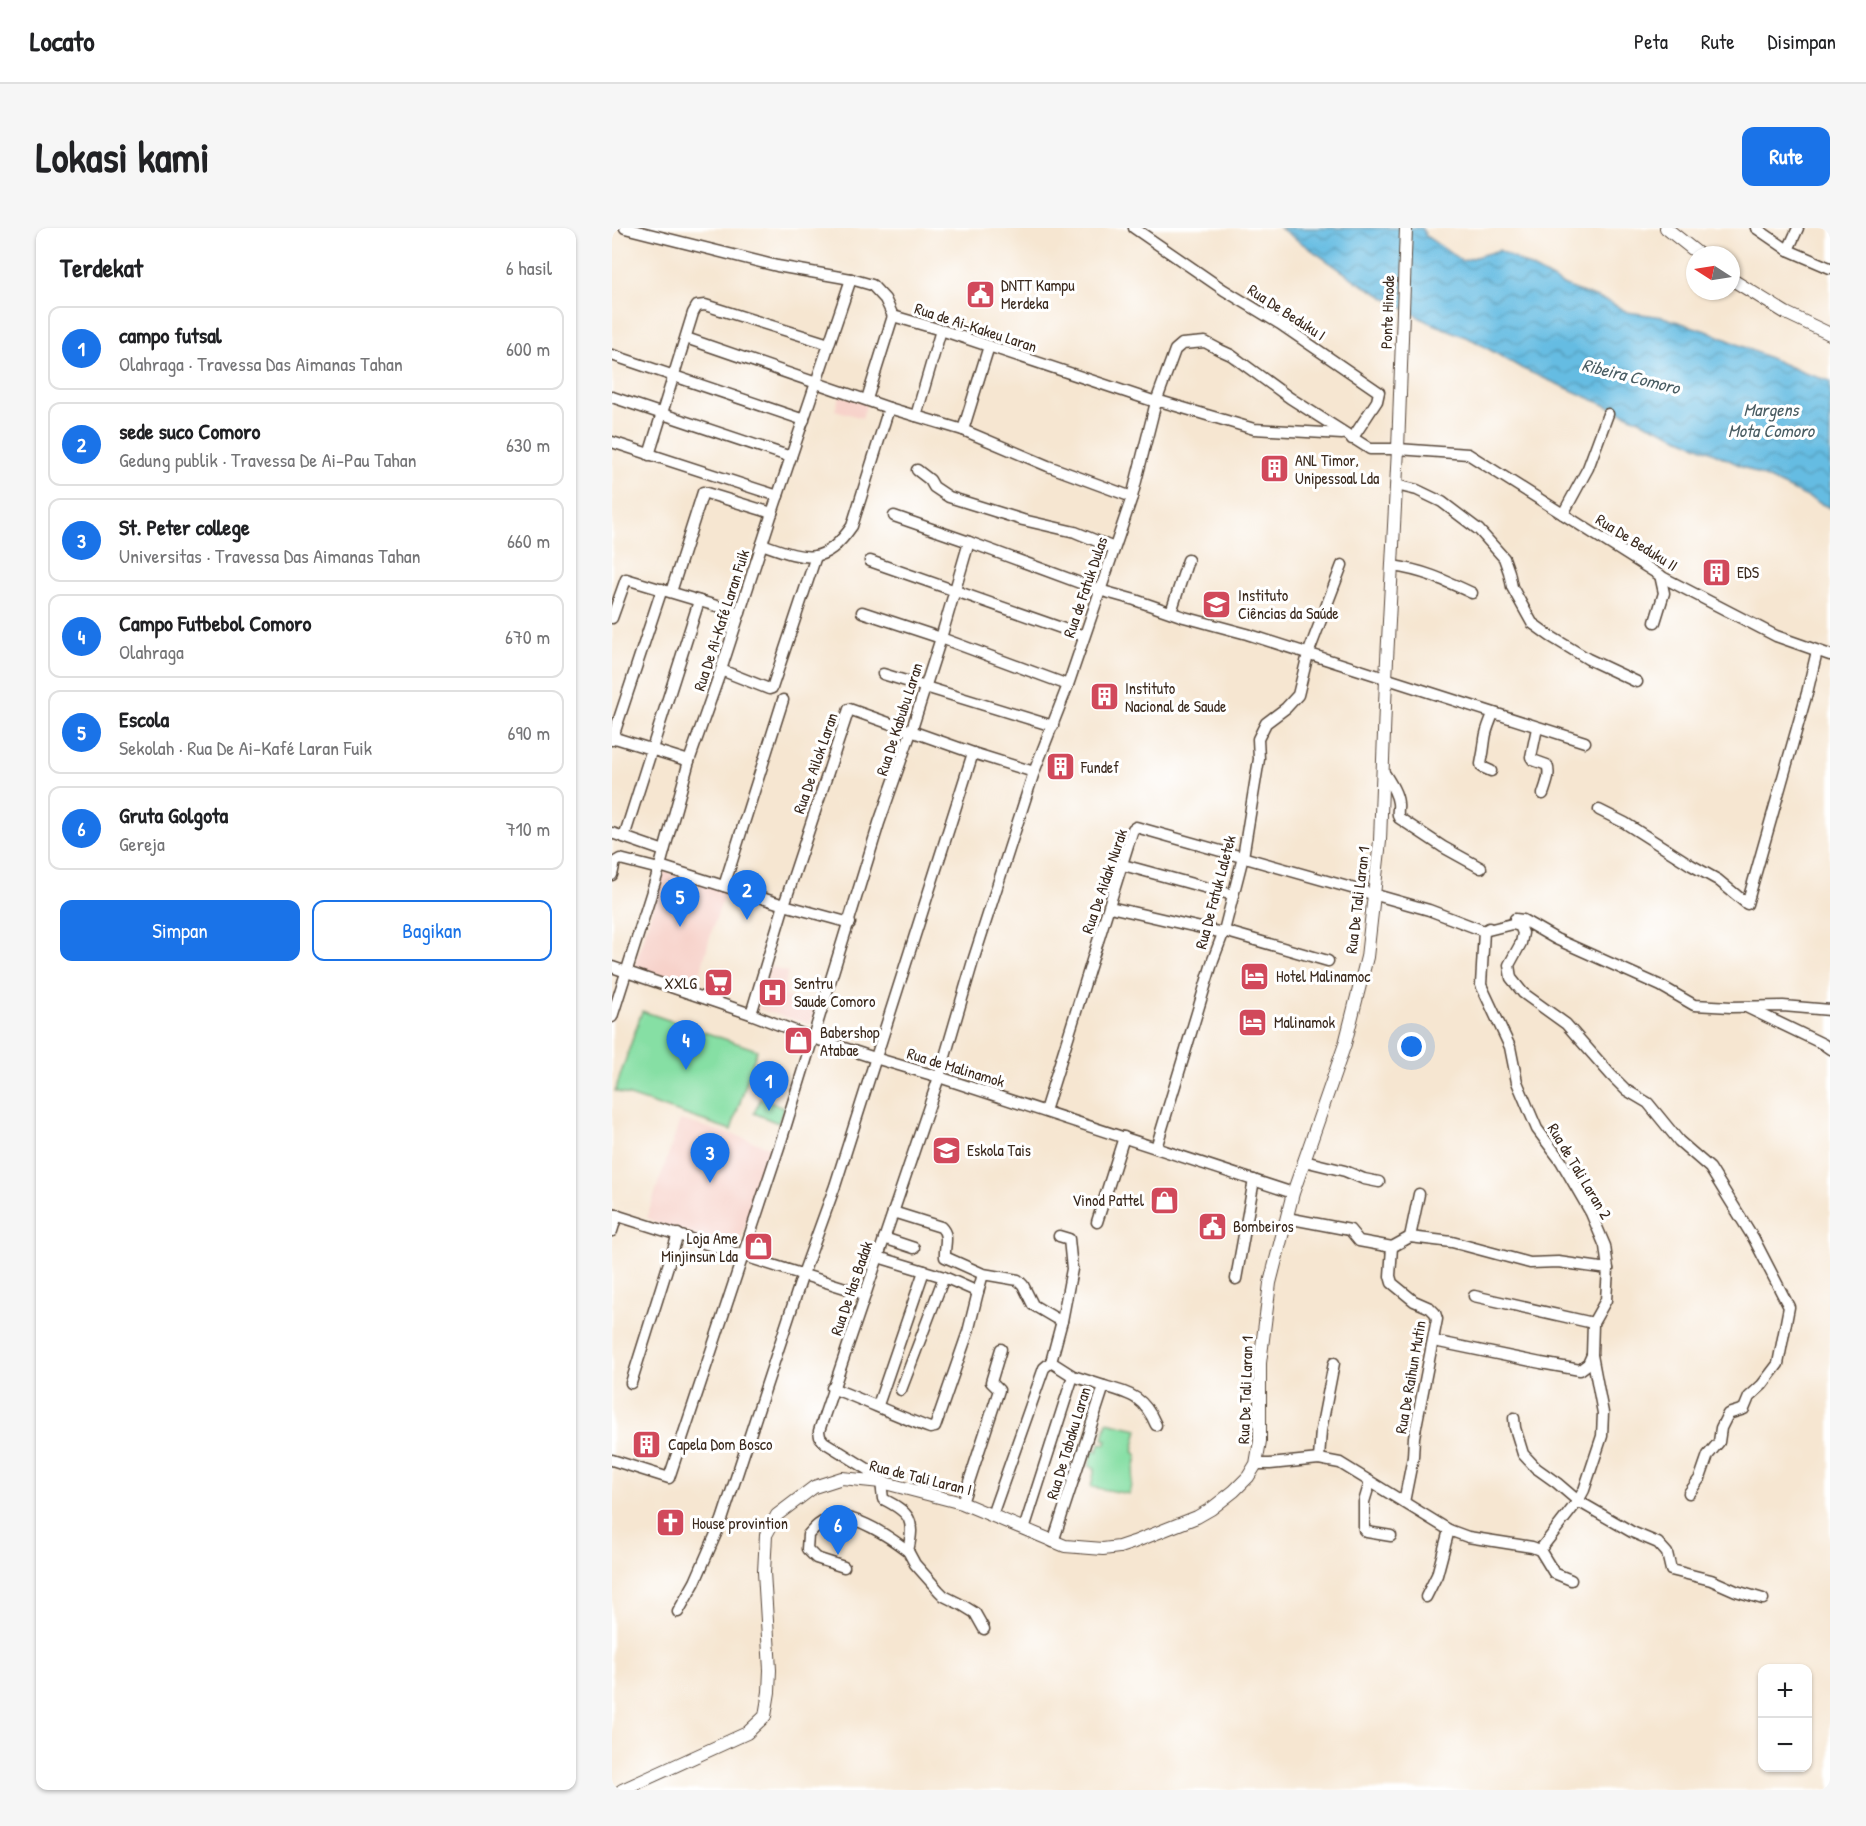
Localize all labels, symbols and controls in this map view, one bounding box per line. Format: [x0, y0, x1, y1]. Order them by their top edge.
text: Locato [30, 22, 94, 60]
text: Peta [1634, 27, 1668, 56]
text: Rute [1701, 27, 1735, 56]
text: Disimpan [1768, 27, 1836, 56]
button: Rute [1742, 127, 1830, 186]
text: Lokasi kami [36, 128, 210, 185]
north arrow [1686, 246, 1740, 300]
text: Terdekat [60, 250, 143, 285]
text: 6 hasil [506, 254, 552, 281]
place label: DNTT Kampu Merdeka [1001, 274, 1075, 314]
street label: Ponte Hinode [1375, 274, 1399, 350]
public building icon: DNTT Kampu Merdeka [964, 278, 996, 310]
street label: Rua De Beduku I [1244, 279, 1330, 345]
street label: Rua de Ai-Kakeu Laran [912, 297, 1040, 357]
text: campo futsal [119, 320, 222, 350]
text: 1 [78, 335, 85, 362]
text: 600 m [506, 335, 550, 362]
text: Olahraga · Travessa Das Aimanas Tahan [119, 350, 403, 377]
water label: Ribeira Comoro [1580, 352, 1684, 401]
water label: Margens Mota Comoro [1728, 397, 1816, 443]
text: sede suco Comoro [119, 416, 260, 446]
text: 2 [77, 431, 86, 458]
text: 630 m [506, 431, 550, 458]
text: Gedung publik · Travessa De Ai-Pau Tahan [119, 446, 417, 473]
place label: ANL Timor, Unipessoal Lda [1295, 449, 1379, 489]
building icon: ANL Timor, Unipessoal Lda [1258, 453, 1290, 485]
street label: Rua De Beduku II [1592, 508, 1682, 576]
text: St. Peter college [119, 512, 250, 542]
text: 3 [77, 527, 86, 554]
text: 660 m [507, 527, 550, 554]
street label: Rua de Fatuk Dulas [1057, 534, 1113, 640]
text: Universitas · Travessa Das Aimanas Tahan [119, 542, 421, 569]
street label: Rua De Ai-Kafé Laran Fuik [688, 546, 754, 694]
building icon: EDS [1700, 556, 1732, 588]
place label: EDS [1737, 561, 1760, 583]
place label: Instituto Ciências da Saúde [1238, 584, 1339, 624]
school or university icon: Instituto Ciências da Saúde [1201, 588, 1233, 620]
text: Campo Futbebol Comoro [119, 608, 311, 638]
text: 4 [78, 623, 85, 650]
text: 670 m [505, 623, 550, 650]
text: Olahraga [119, 638, 184, 665]
street label: Rua De Kabubu Laran [870, 660, 928, 778]
place label: Instituto Nacional de Saude [1125, 677, 1227, 717]
building icon: Instituto Nacional de Saude [1088, 681, 1120, 713]
text: Escola [119, 704, 169, 734]
street label: Rua De Ailok Laran [787, 710, 843, 816]
text: 5 [77, 719, 86, 746]
text: 690 m [508, 719, 550, 746]
text: Sekolah · Rua De Ai-Kafé Laran Fuik [119, 734, 372, 761]
building icon: Fundef [1044, 751, 1076, 783]
place label: Fundef [1080, 756, 1119, 778]
text: Gruta Golgota [119, 800, 228, 830]
text: 6 [78, 815, 85, 842]
text: 710 m [506, 815, 550, 842]
street label: Rua De Aidak Nurak [1076, 825, 1132, 936]
text: Gereja [119, 830, 165, 857]
street label: Rua De Fatuk Laletek [1189, 832, 1241, 951]
street label: Rua De Tali Laran 1 [1340, 845, 1375, 955]
pin: 2 [728, 870, 766, 920]
pin: 5 [660, 878, 700, 927]
button: Simpan [60, 900, 300, 961]
button: Bagikan [312, 900, 552, 961]
hotel icon: Hotel Malinamoc [1239, 960, 1271, 992]
place label: Hotel Malinamoc [1276, 965, 1371, 987]
supermarket icon: XXLG [702, 967, 734, 999]
place label: XXLG [664, 972, 697, 994]
place label: Sentru Saude Comoro [794, 972, 876, 1012]
hospital icon: Sentru Saude Comoro [757, 976, 789, 1008]
hotel icon: Malinamok [1237, 1006, 1269, 1038]
place label: Malinamok [1274, 1011, 1335, 1033]
pin: 4 [666, 1020, 706, 1070]
place label: Babershop Atabae [820, 1021, 880, 1061]
shop icon: Babershop Atabae [783, 1025, 815, 1057]
your location [1397, 1032, 1426, 1061]
street label: Rua de Malinamok [904, 1042, 1008, 1092]
pin: 1 [750, 1062, 788, 1111]
street label: Rua de Tali Laran 2 [1543, 1119, 1618, 1223]
pin: 3 [690, 1134, 730, 1183]
school or university icon: Eskola Tais [930, 1134, 962, 1166]
place label: Eskola Tais [967, 1139, 1031, 1161]
shop icon: Vinod Pattel [1149, 1184, 1181, 1216]
place label: Vinod Pattel [1072, 1189, 1145, 1211]
public building icon: Bombeiros [1196, 1210, 1228, 1242]
place label: Bombeiros [1233, 1215, 1294, 1237]
place label: Loja Ame Minjinsun Lda [661, 1227, 739, 1267]
shop icon: Loja Ame Minjinsun Lda [743, 1231, 775, 1263]
street label: Rua De Has Badak [825, 1238, 878, 1338]
street label: Rua De Raihun Mutin [1389, 1319, 1431, 1435]
street label: Rua De Tali Laran 1 [1232, 1335, 1258, 1444]
street label: Rua De Tabaku Laran [1040, 1384, 1096, 1502]
building icon: Capela Dom Bosco [631, 1428, 663, 1460]
place label: Capela Dom Bosco [668, 1433, 773, 1455]
street label: Rua de Tali Laran I [868, 1454, 974, 1500]
pin: 6 [818, 1506, 858, 1555]
church icon: House provintion [655, 1507, 687, 1539]
place label: House provintion [692, 1512, 788, 1534]
map controls [1758, 1664, 1812, 1772]
button: + [1758, 1664, 1812, 1718]
button: − [1758, 1718, 1812, 1772]

